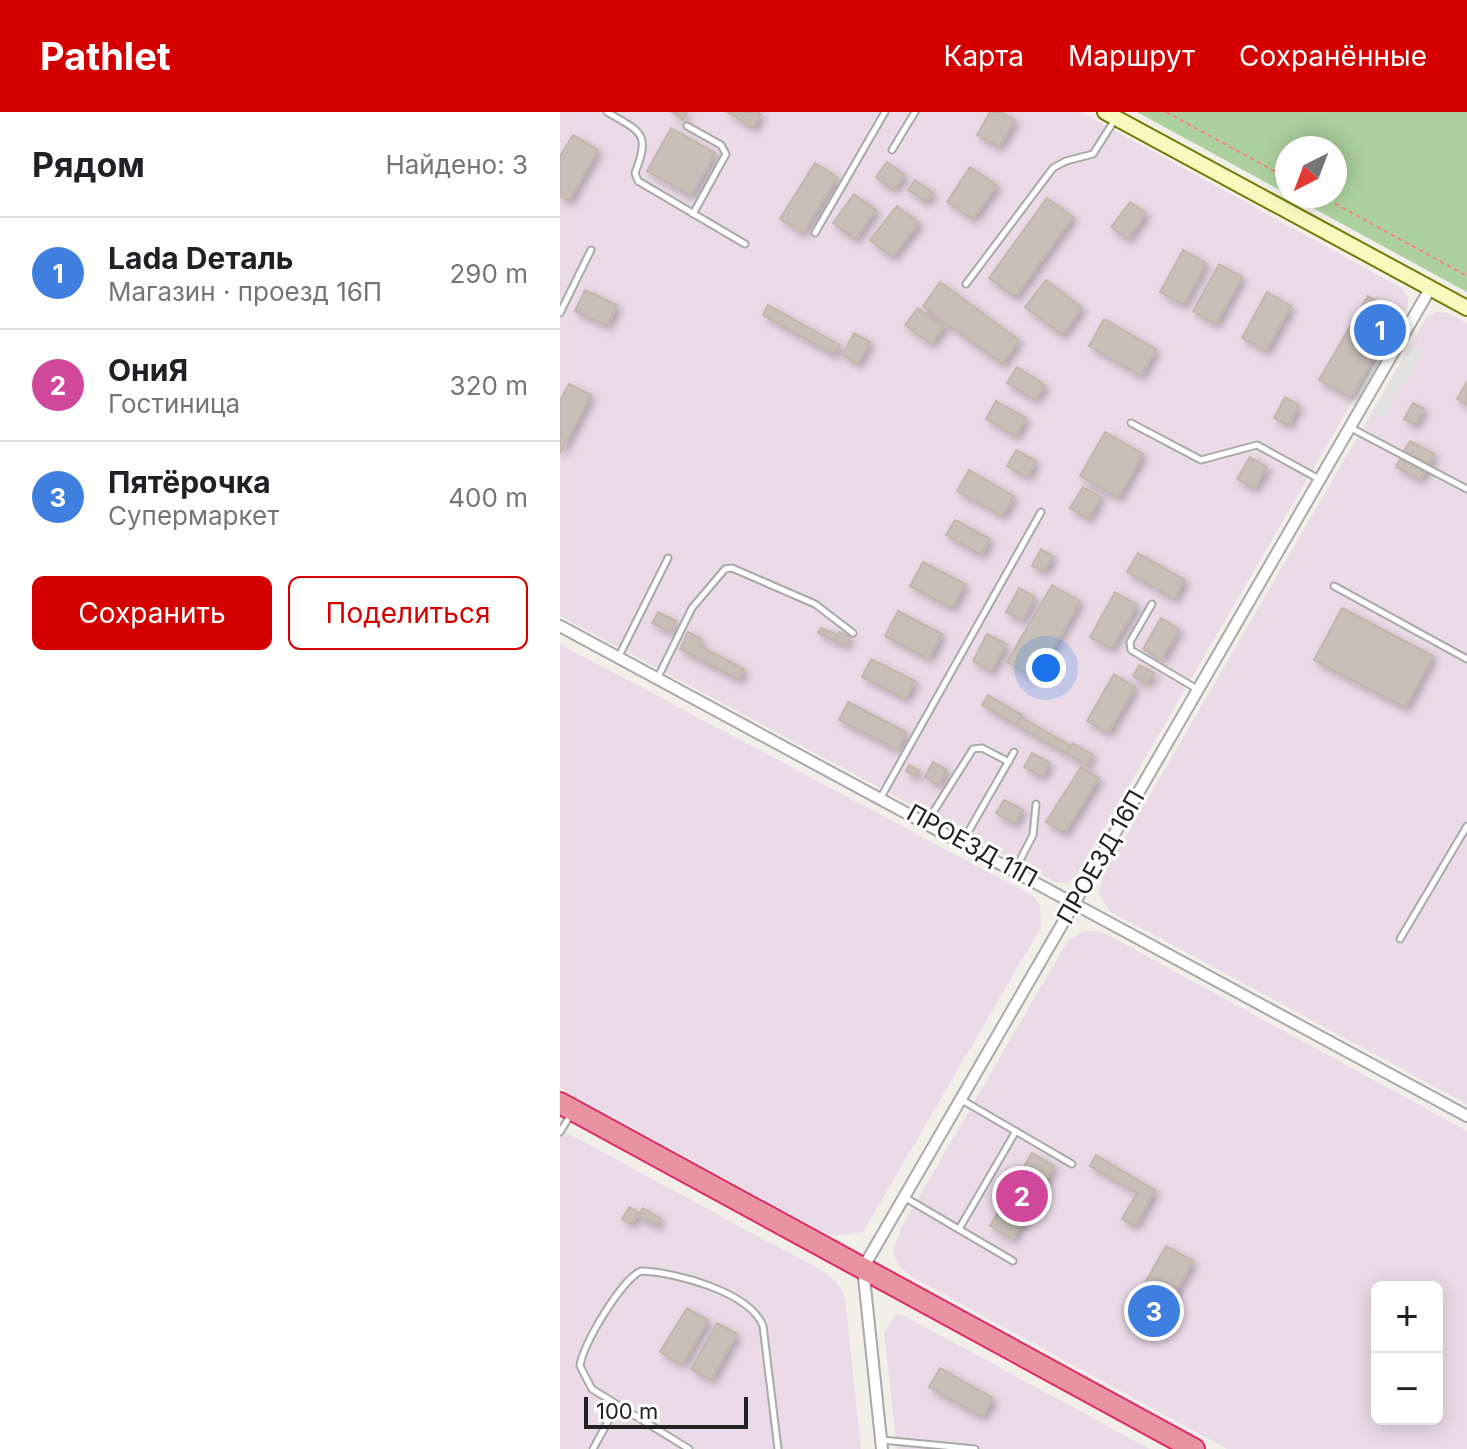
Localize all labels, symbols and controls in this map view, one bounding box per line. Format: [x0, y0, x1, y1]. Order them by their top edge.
text: Pathlet [40, 33, 171, 79]
text: Карта [944, 39, 1024, 73]
text: Маршрут [1068, 39, 1195, 73]
text: Сохранённые [1239, 39, 1427, 73]
north arrow [1275, 136, 1347, 208]
text: Рядом [32, 144, 145, 185]
text: Найдено: 3 [385, 149, 528, 180]
text: Lada Dеталь [108, 240, 293, 276]
text: 1 [52, 258, 64, 289]
text: 290 m [450, 258, 528, 289]
text: Магазин · проезд 16П [108, 276, 382, 307]
pin: 1 [1354, 300, 1406, 360]
text: ОниЯ [108, 352, 188, 388]
text: 2 [50, 370, 66, 401]
text: 320 m [450, 370, 528, 401]
text: Гостиница [108, 388, 240, 419]
text: Пятёрочка [108, 464, 271, 500]
text: 3 [50, 482, 66, 513]
text: 400 m [448, 482, 528, 513]
text: Супермаркет [108, 500, 279, 531]
button: Сохранить [32, 576, 272, 650]
button: Поделиться [288, 576, 528, 650]
your location [1026, 648, 1066, 688]
street label: ПРОЕЗД 16П [1051, 785, 1151, 929]
street label: ПРОЕЗД 11П [902, 798, 1042, 893]
pin: 2 [996, 1166, 1048, 1226]
pin: 3 [1128, 1281, 1180, 1341]
map controls [1371, 1281, 1443, 1425]
button: + [1371, 1281, 1443, 1353]
button: − [1371, 1353, 1443, 1425]
scale bar [584, 1393, 748, 1429]
text: 100 m [596, 1398, 658, 1424]

